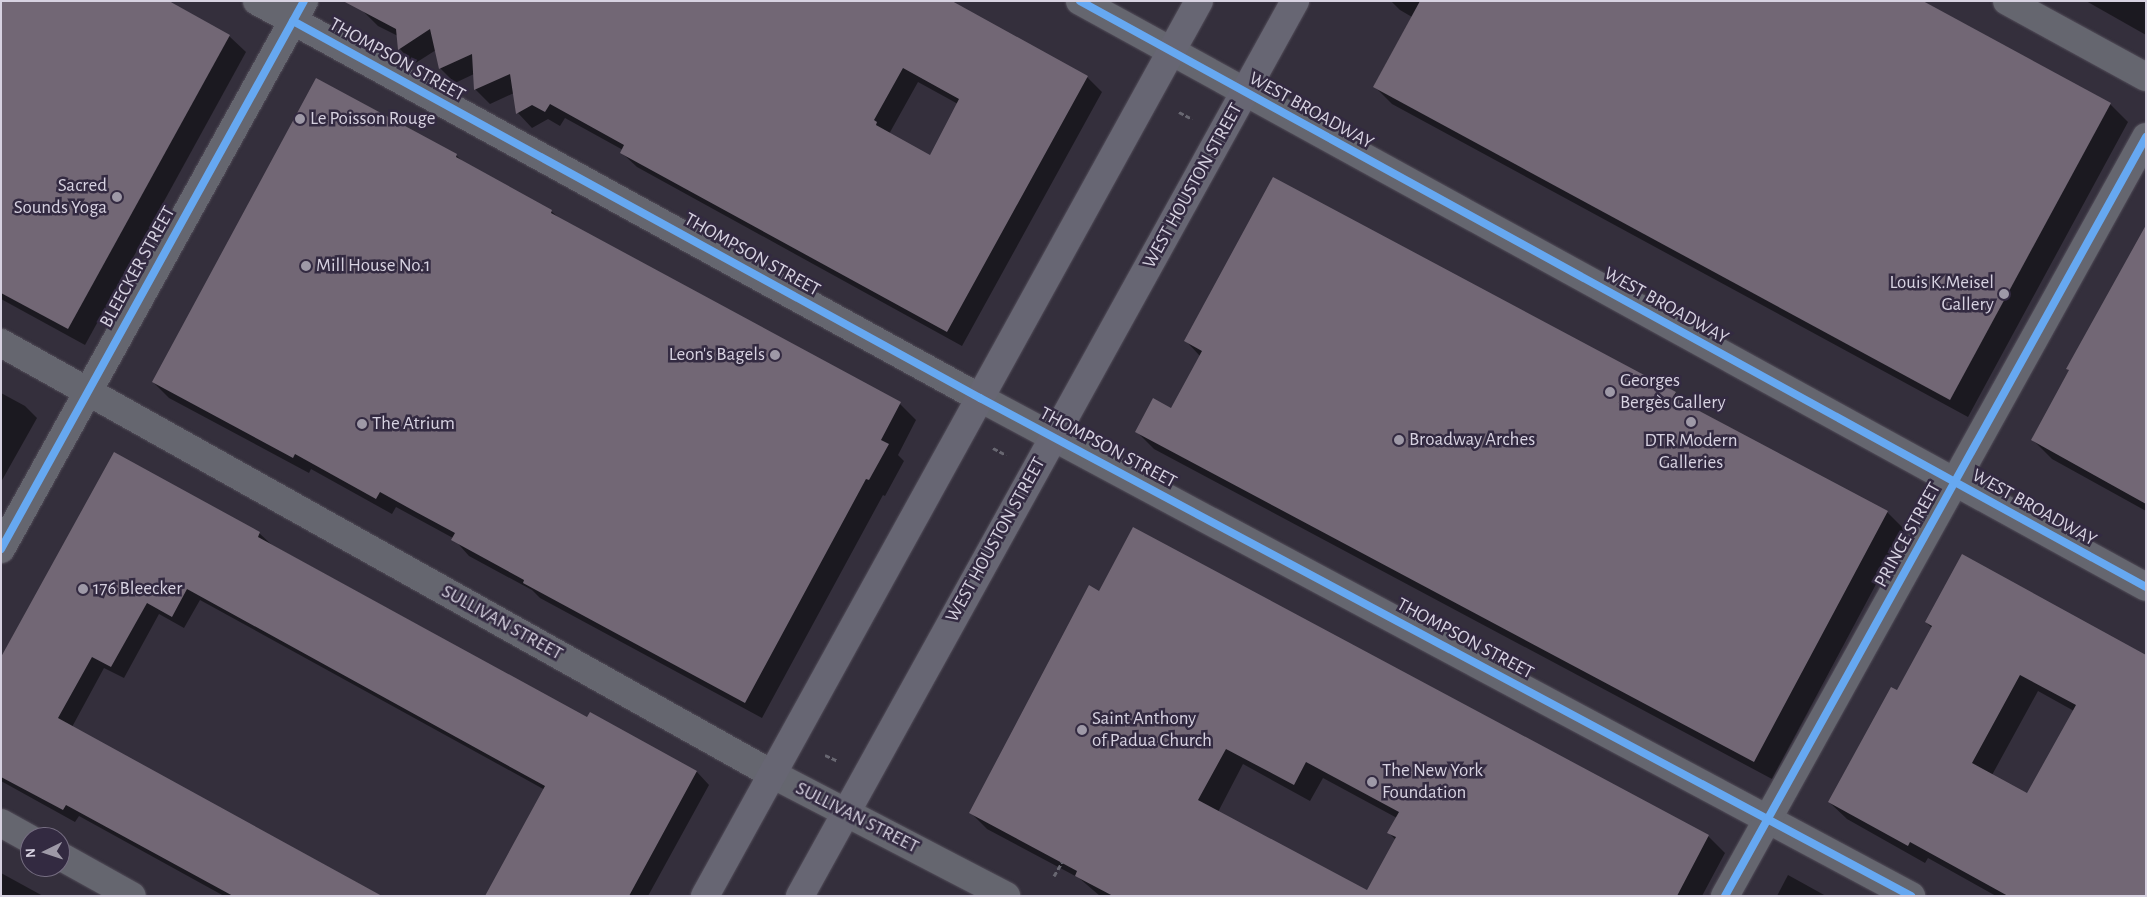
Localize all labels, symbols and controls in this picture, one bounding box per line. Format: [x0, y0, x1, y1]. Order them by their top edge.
street label: THOMPSON STREET [325, 13, 469, 107]
street label: WEST BROADWAY [1245, 67, 1377, 155]
street label: WEST HOUSTON STREET [1138, 99, 1248, 273]
place label: Le Poisson Rouge [310, 108, 436, 130]
marker: Le Poisson Rouge [294, 113, 306, 125]
place label: Sacred Sounds Yoga [14, 175, 107, 219]
marker: Sacred Sounds Yoga [111, 191, 123, 203]
street label: BLEECKER STREET [95, 202, 181, 332]
street label: THOMPSON STREET [680, 208, 824, 302]
place label: Mill House No.1 [316, 255, 431, 277]
marker: Mill House No.1 [300, 260, 312, 272]
street label: WEST BROADWAY [1600, 262, 1732, 350]
place label: Louis K.Meisel Gallery [1889, 272, 1994, 316]
marker: Louis K.Meisel Gallery [1998, 288, 2010, 300]
place label: Leon's Bagels [669, 344, 765, 366]
marker: Leon's Bagels [769, 349, 781, 361]
place label: Georges Bergès Gallery [1620, 370, 1726, 414]
marker: Georges Bergès Gallery [1604, 386, 1616, 398]
street label: THOMPSON STREET [1035, 402, 1181, 494]
place label: The Atrium [372, 413, 455, 435]
marker: DTR Modern Galleries [1685, 416, 1697, 428]
marker: The Atrium [356, 418, 368, 430]
place label: Broadway Arches [1409, 429, 1535, 451]
place label: DTR Modern Galleries [1645, 430, 1737, 474]
marker: Broadway Arches [1393, 434, 1405, 446]
street label: WEST HOUSTON STREET [941, 453, 1051, 627]
street label: WEST BROADWAY [1968, 464, 2100, 552]
street label: PRINCE STREET [1870, 479, 1946, 591]
place label: 176 Bleecker [93, 578, 183, 600]
street label: SULLIVAN STREET [437, 580, 567, 666]
marker: 176 Bleecker [77, 583, 89, 595]
street label: THOMPSON STREET [1392, 593, 1538, 685]
place label: Saint Anthony of Padua Church [1092, 708, 1212, 752]
marker: Saint Anthony of Padua Church [1076, 724, 1088, 736]
place label: The New York Foundation [1382, 760, 1483, 804]
marker: The New York Foundation [1366, 776, 1378, 788]
street label: SULLIVAN STREET [792, 777, 922, 859]
north arrow [20, 827, 70, 877]
text: N [24, 848, 38, 858]

